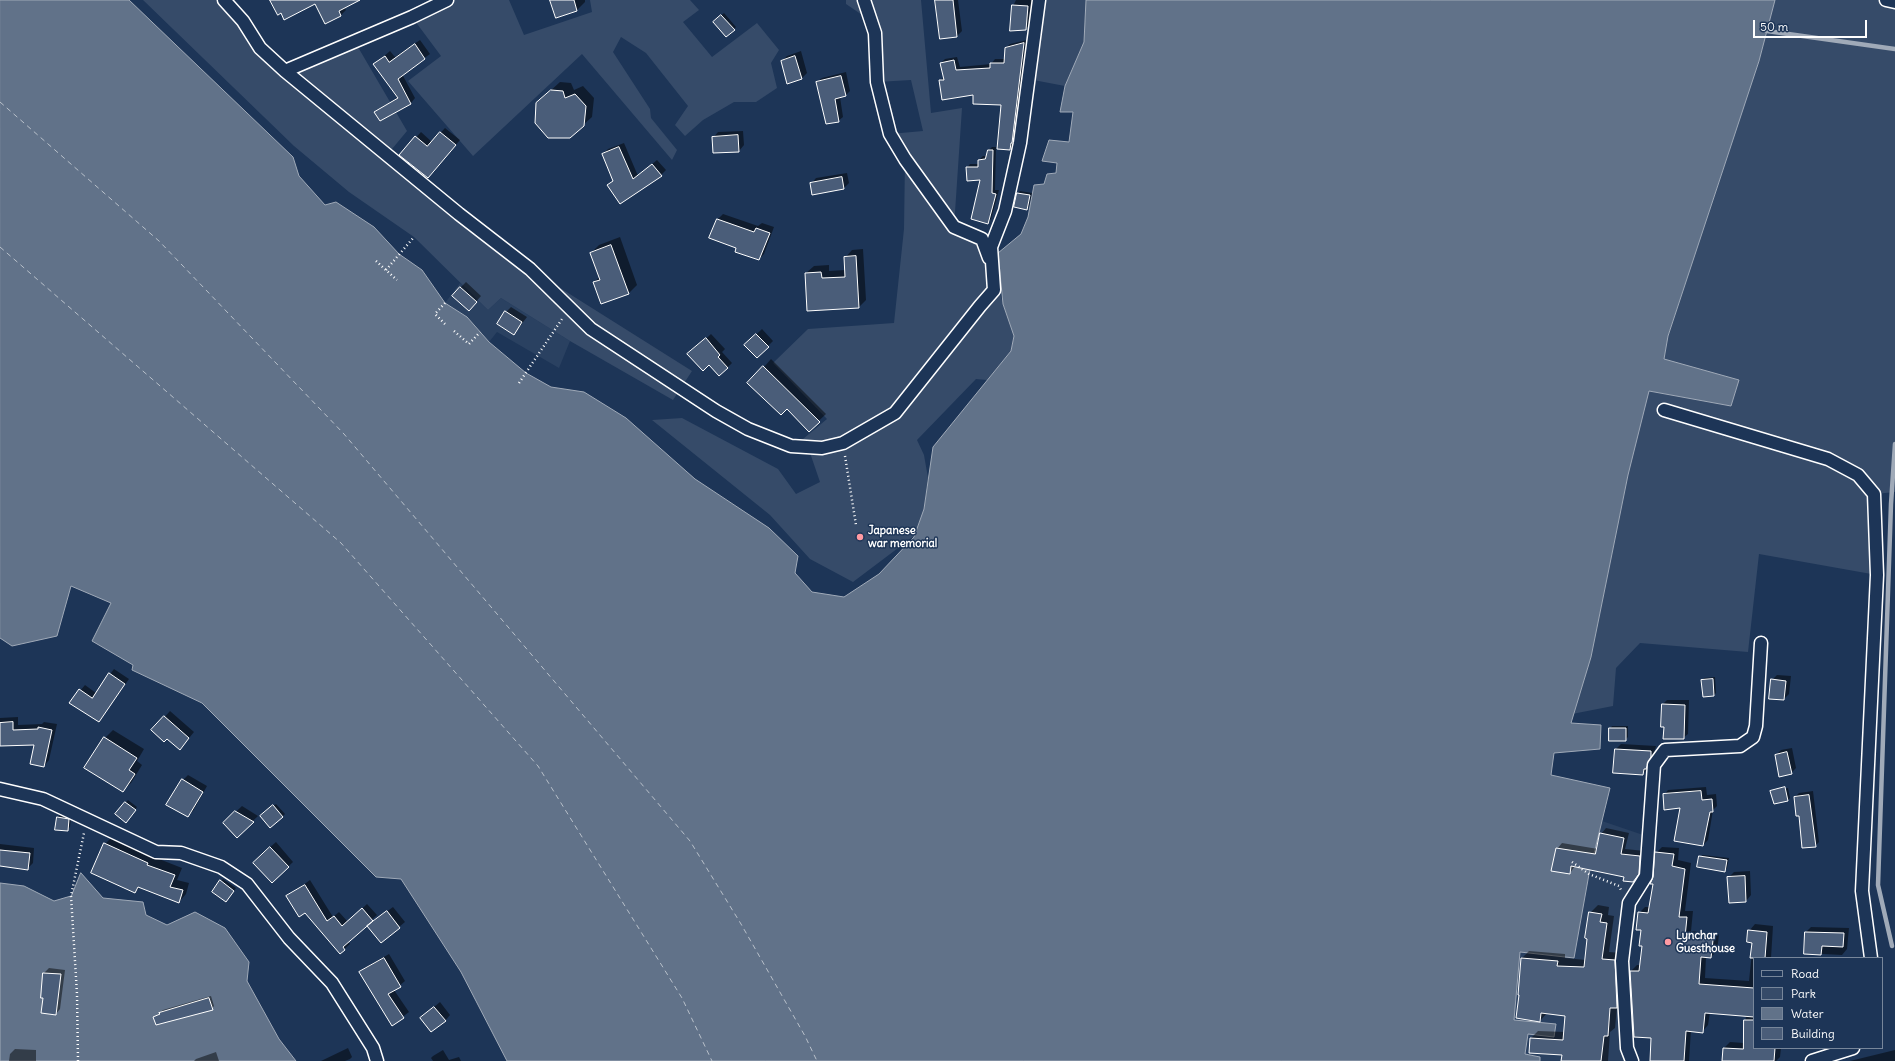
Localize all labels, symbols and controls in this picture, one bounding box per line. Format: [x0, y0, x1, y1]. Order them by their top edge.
scale bar [1755, 12, 1869, 38]
text: 50 m [1760, 19, 1788, 34]
place label: Japanese war memorial [868, 524, 937, 550]
marker: Japanese war memorial [855, 532, 865, 542]
place label: Lynchar Guesthouse [1676, 929, 1735, 955]
marker: Lynchar Guesthouse [1663, 937, 1673, 947]
legend [1753, 957, 1883, 1049]
text: Road [1791, 966, 1819, 981]
text: Park [1791, 986, 1816, 1001]
text: Water [1791, 1006, 1824, 1021]
text: Building [1791, 1026, 1835, 1041]

